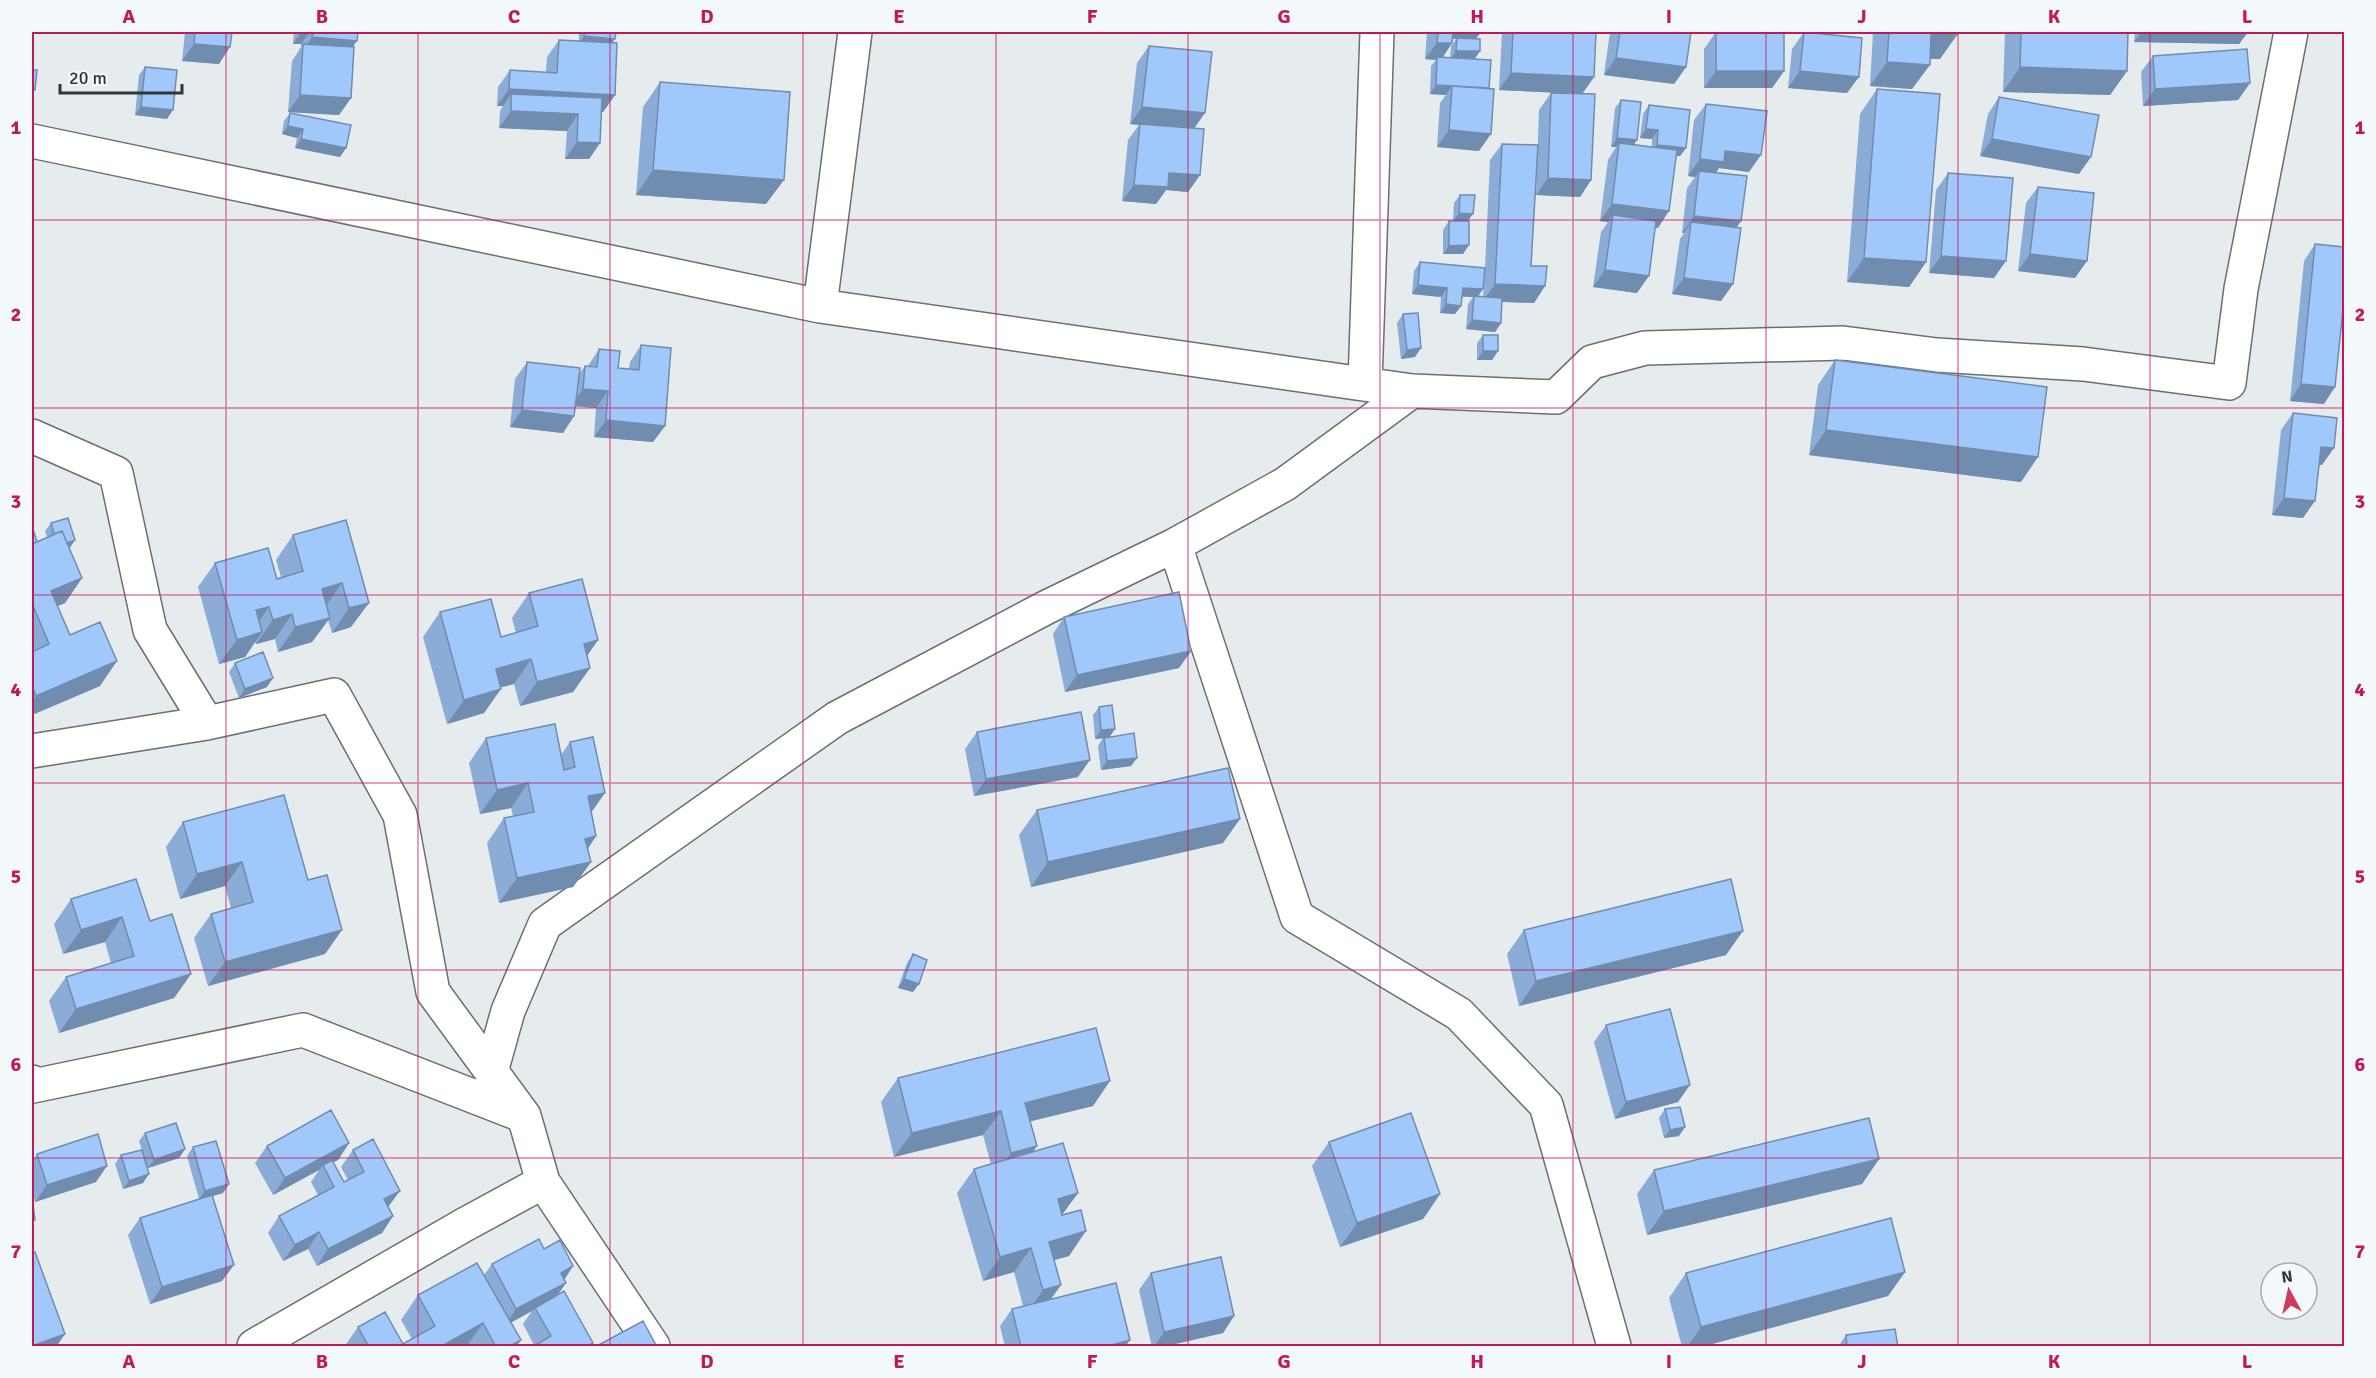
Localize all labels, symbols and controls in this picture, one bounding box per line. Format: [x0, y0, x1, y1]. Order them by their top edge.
text: A [123, 4, 136, 29]
text: B [316, 4, 328, 29]
text: C [508, 4, 520, 29]
text: D [700, 4, 714, 29]
text: E [893, 4, 905, 29]
text: F [1087, 4, 1098, 29]
text: G [1277, 4, 1291, 29]
text: H [1470, 4, 1484, 29]
text: I [1666, 4, 1672, 29]
text: J [1857, 4, 1867, 29]
text: K [2048, 4, 2061, 29]
text: L [2242, 4, 2253, 29]
scale bar [60, 57, 182, 95]
text: 20 m [69, 67, 107, 89]
text: 1 [11, 115, 22, 140]
text: 1 [2355, 115, 2366, 140]
text: 2 [11, 302, 21, 327]
text: 2 [2355, 302, 2365, 327]
text: 3 [11, 489, 21, 514]
text: 3 [2355, 489, 2365, 514]
text: 4 [11, 677, 22, 702]
text: 4 [2355, 677, 2366, 702]
text: 5 [11, 864, 21, 889]
text: 5 [2355, 864, 2365, 889]
text: 6 [11, 1052, 22, 1077]
text: 6 [2355, 1052, 2366, 1077]
text: 7 [11, 1239, 22, 1264]
text: 7 [2355, 1239, 2366, 1264]
north arrow [2259, 1261, 2319, 1321]
text: N [2280, 1266, 2294, 1288]
text: A [123, 1349, 136, 1374]
text: B [316, 1349, 328, 1374]
text: C [508, 1349, 520, 1374]
text: D [700, 1349, 714, 1374]
text: E [893, 1349, 905, 1374]
text: F [1087, 1349, 1098, 1374]
text: G [1277, 1349, 1291, 1374]
text: H [1470, 1349, 1484, 1374]
text: I [1666, 1349, 1672, 1374]
text: J [1857, 1349, 1867, 1374]
text: K [2048, 1349, 2061, 1374]
text: L [2242, 1349, 2253, 1374]

